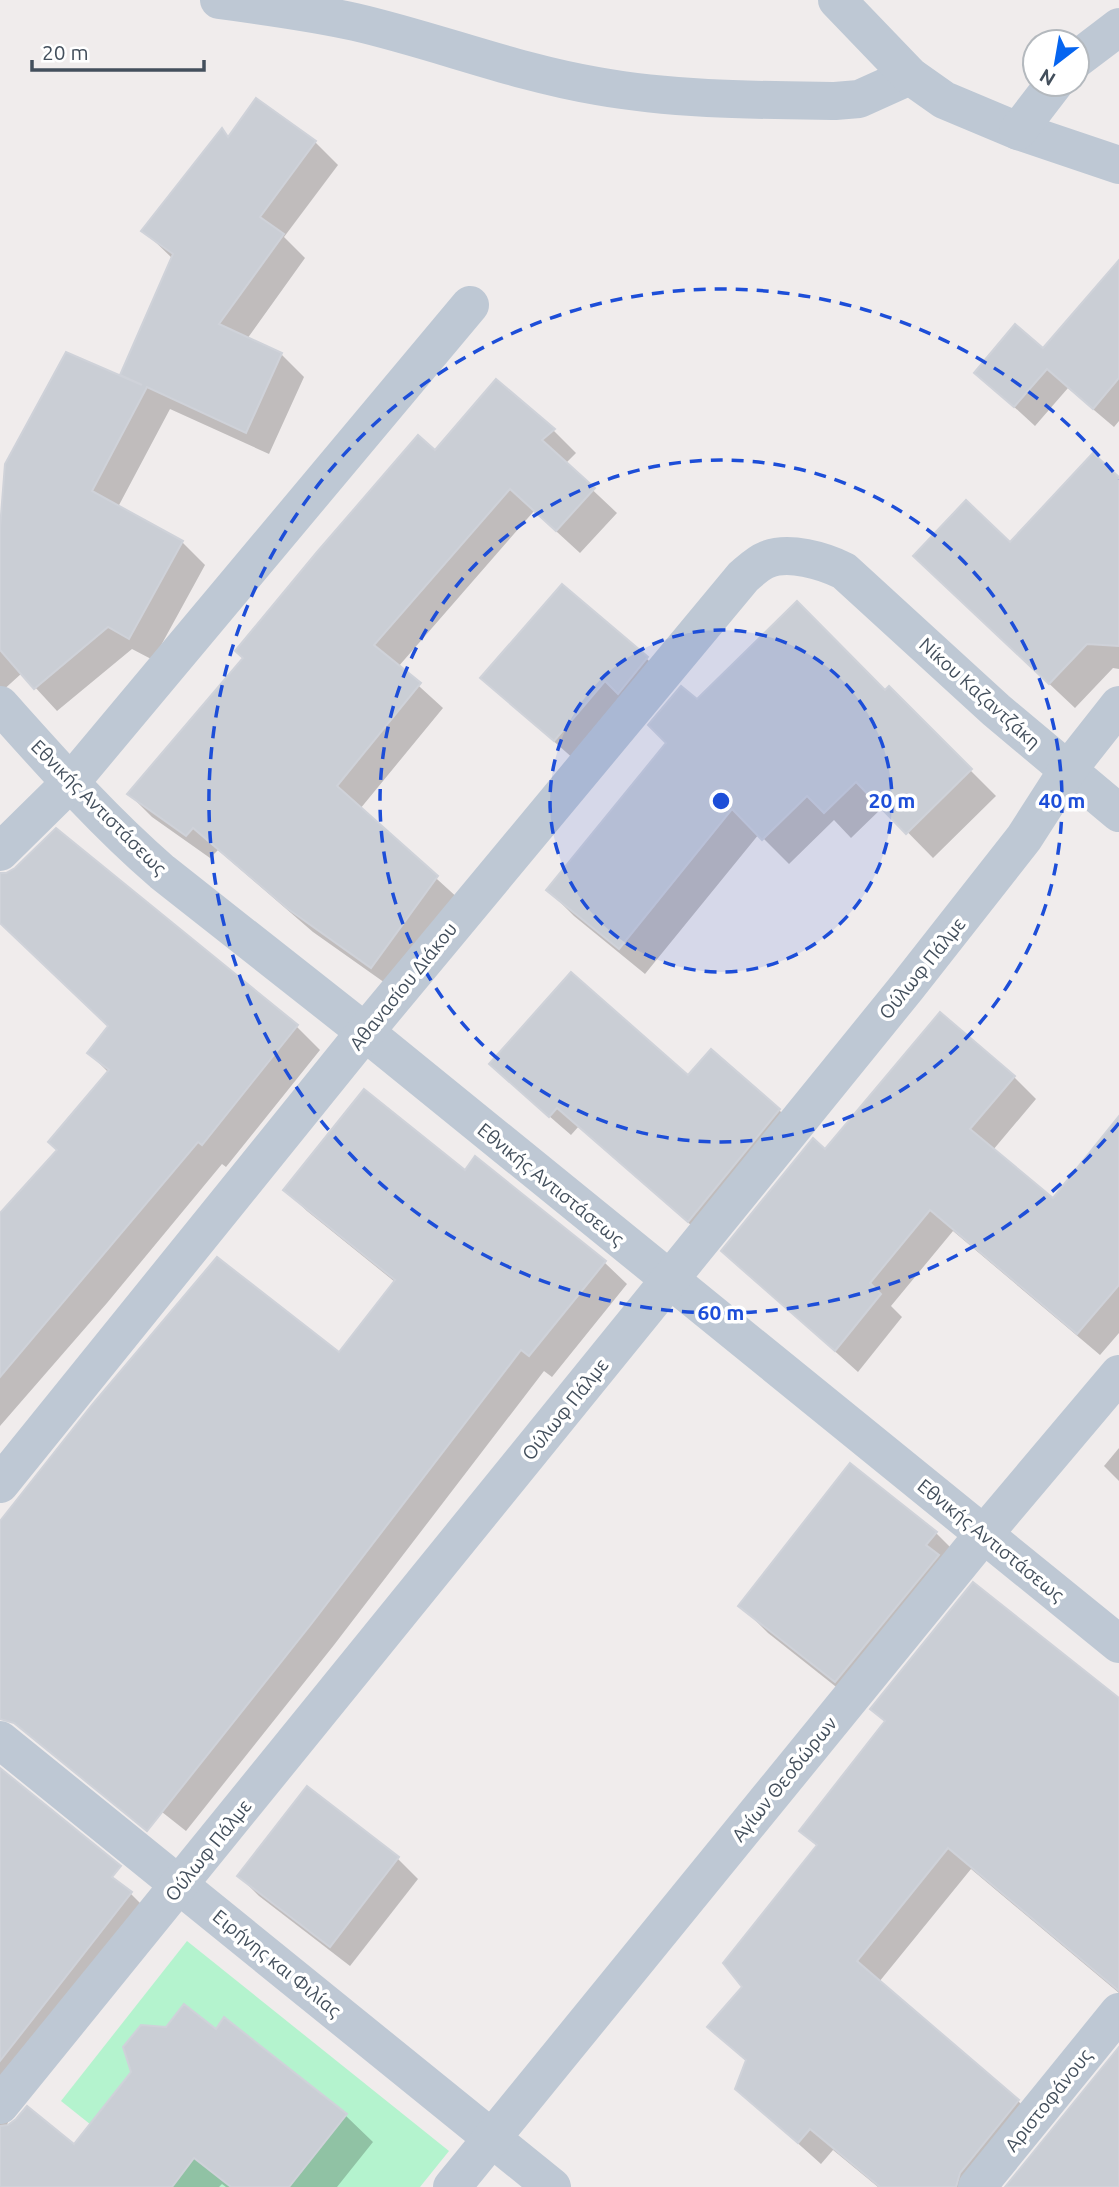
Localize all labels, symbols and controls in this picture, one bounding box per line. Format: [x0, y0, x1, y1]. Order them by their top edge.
scale bar [32, 28, 203, 72]
north arrow [1021, 28, 1091, 98]
text: 20 m [42, 40, 89, 64]
text: N [1035, 64, 1059, 91]
street label: Νίκου Καζαντζάκη [915, 633, 1045, 753]
street label: Εθνικής Αντιστάσεως [27, 735, 171, 879]
text: 20 m [869, 788, 915, 812]
text: 40 m [1039, 788, 1085, 812]
centre of rings [709, 789, 733, 813]
street label: Ούλωφ Πάλμε [874, 913, 970, 1023]
street label: Αθανασίου Διάκου [345, 918, 461, 1054]
street label: Εθνικής Αντιστάσεως [474, 1118, 629, 1250]
text: 60 m [698, 1300, 744, 1324]
street label: Ούλωφ Πάλμε [517, 1354, 613, 1464]
street label: Εθνικής Αντιστάσεως [914, 1474, 1069, 1606]
street label: Αγίων Θεοδώρων [727, 1712, 841, 1846]
street label: Ούλωφ Πάλμε [160, 1795, 256, 1905]
street label: Ειρήνης και Φιλίας [209, 1905, 345, 2021]
street label: Αριστοφάνους [1000, 2044, 1096, 2156]

